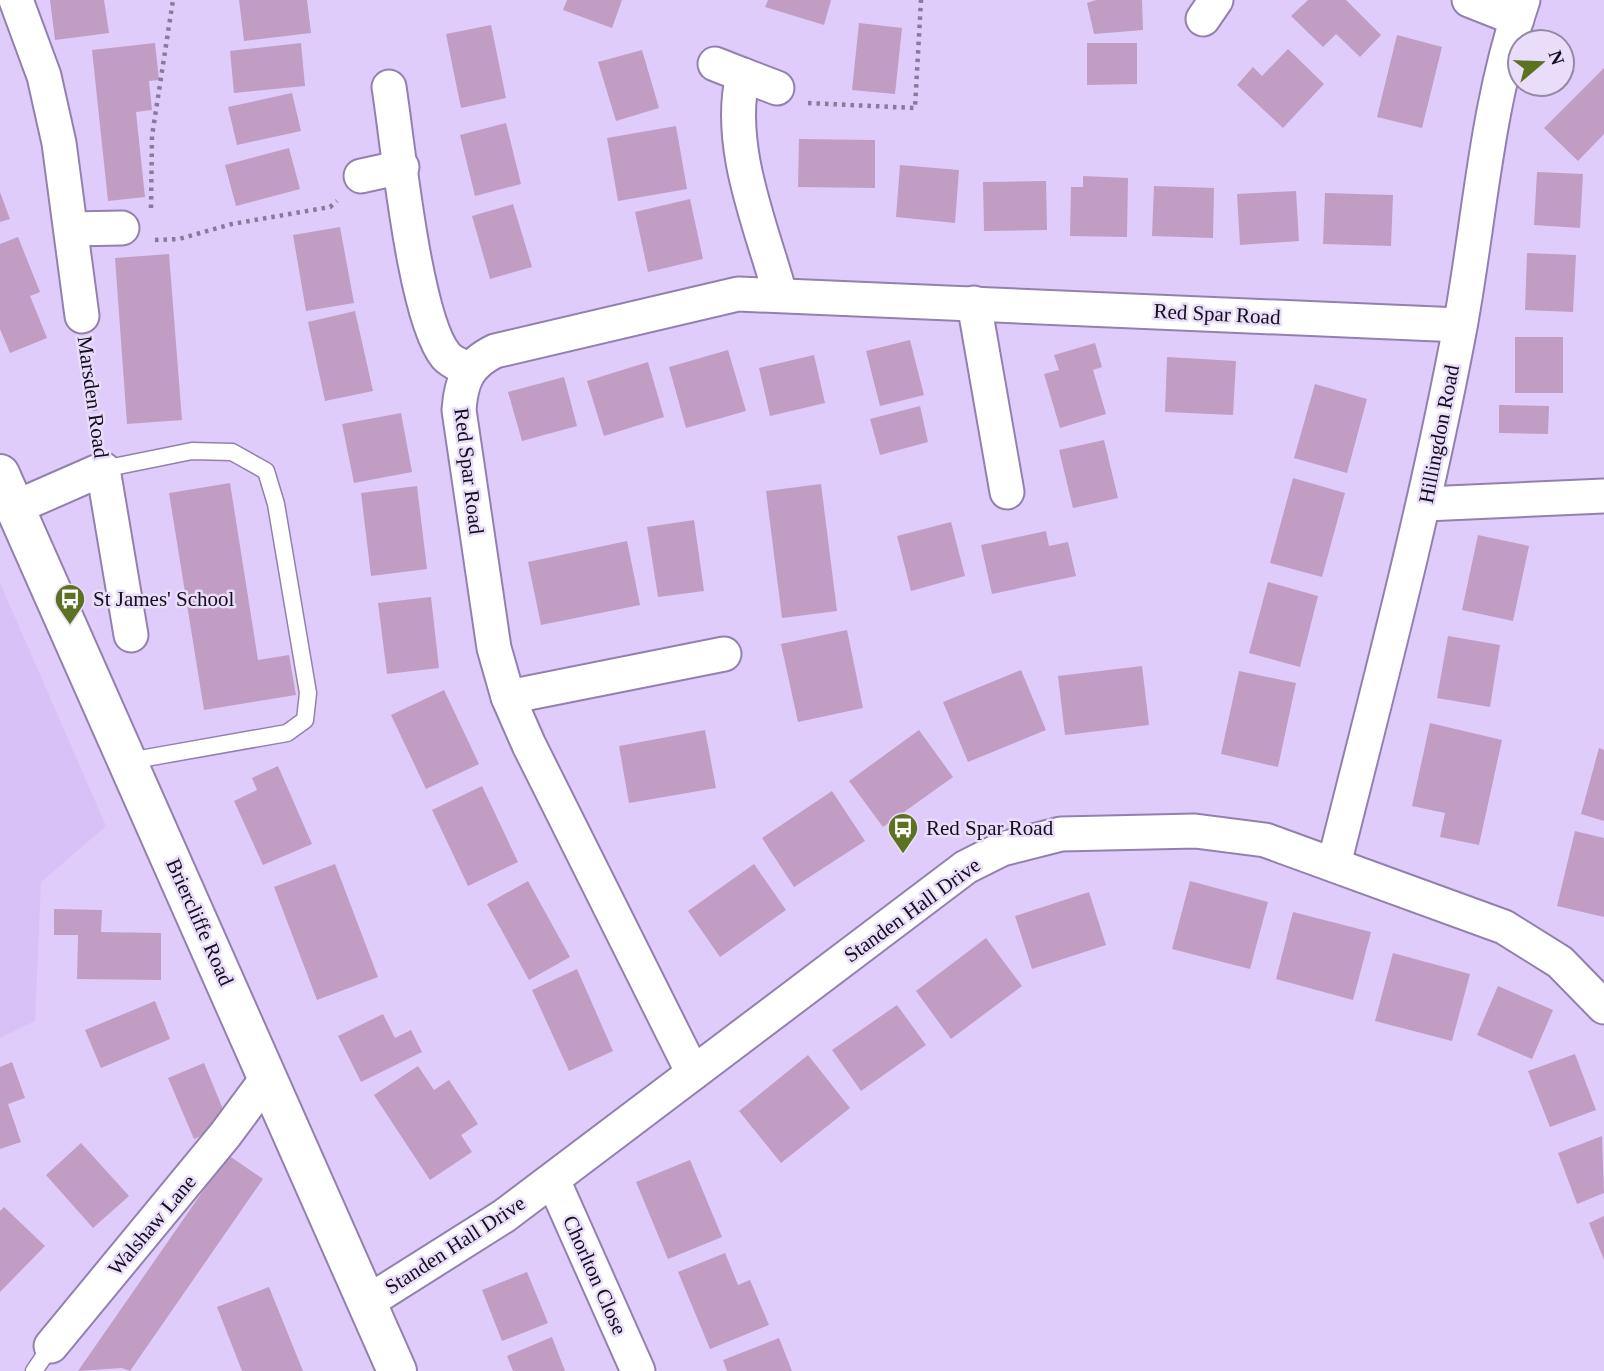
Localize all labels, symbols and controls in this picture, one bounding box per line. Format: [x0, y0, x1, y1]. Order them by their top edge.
north arrow [1506, 28, 1576, 98]
text: N [1544, 48, 1569, 68]
street label: Red Spar Road [1153, 299, 1282, 329]
street label: Marsden Road [73, 334, 114, 460]
street label: Hillingdon Road [1414, 362, 1464, 505]
street label: Red Spar Road [449, 406, 489, 536]
bus stop icon: St James' School [53, 582, 87, 626]
place label: St James' School [93, 587, 235, 611]
bus stop icon: Red Spar Road [886, 811, 920, 855]
place label: Red Spar Road [926, 816, 1054, 840]
street label: Standen Hall Drive [839, 853, 985, 967]
street label: Briercliffe Road [161, 855, 239, 990]
street label: Walshaw Lane [103, 1170, 201, 1280]
street label: Standen Hall Drive [380, 1191, 530, 1299]
street label: Chorlton Close [558, 1212, 632, 1338]

